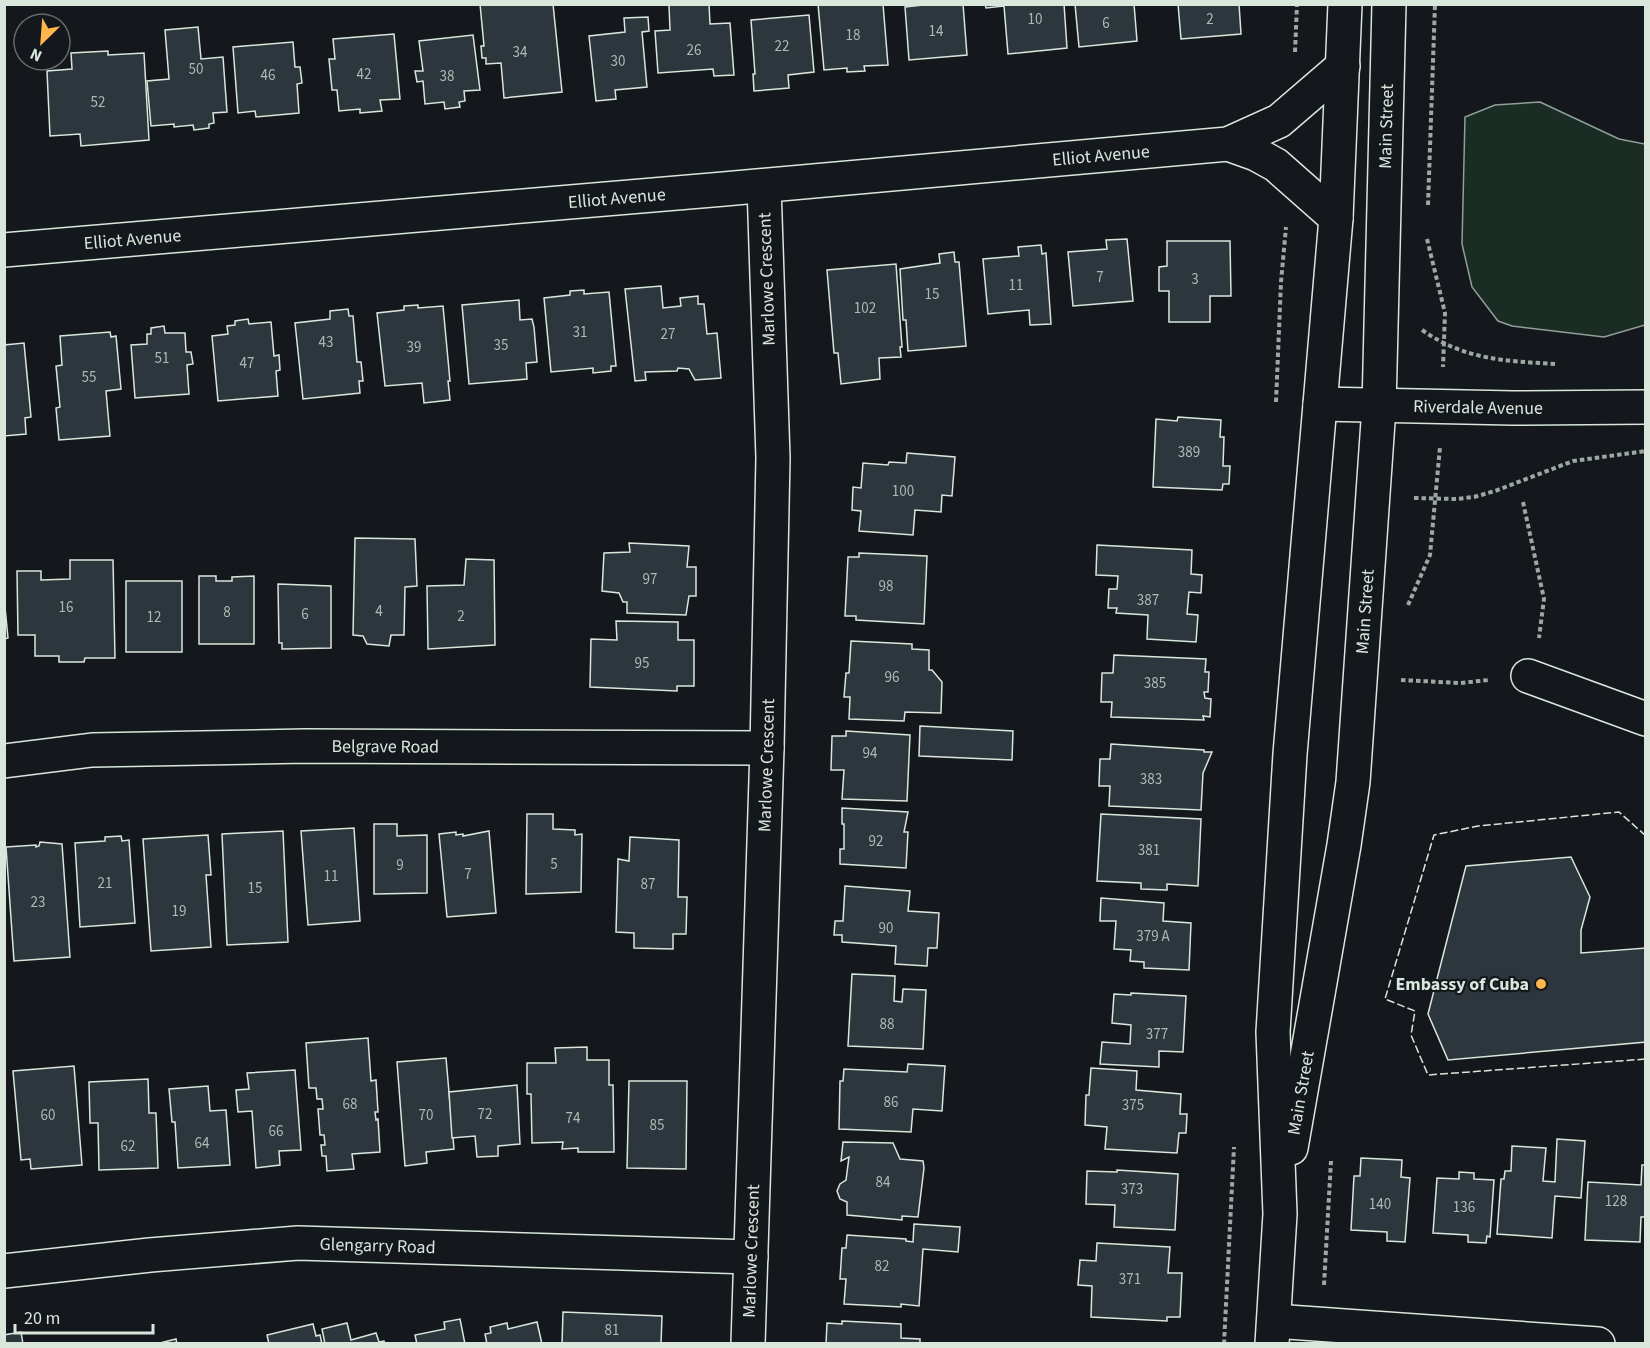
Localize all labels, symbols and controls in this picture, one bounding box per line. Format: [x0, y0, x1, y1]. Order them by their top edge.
house number: 10 [1028, 9, 1042, 30]
house number: 2 [1206, 9, 1214, 30]
north arrow [12, 12, 72, 72]
house number: 6 [1102, 13, 1110, 34]
house number: 14 [929, 21, 944, 42]
house number: 18 [846, 25, 860, 46]
house number: 22 [775, 36, 789, 57]
house number: 26 [687, 40, 701, 61]
text: N [27, 42, 46, 67]
house number: 34 [513, 42, 528, 63]
house number: 30 [611, 51, 625, 72]
house number: 50 [189, 59, 203, 80]
house number: 42 [357, 64, 371, 85]
house number: 46 [261, 65, 275, 86]
house number: 38 [440, 66, 454, 87]
street label: Main Street [1372, 83, 1400, 169]
house number: 52 [91, 92, 105, 113]
street label: Elliot Avenue [1051, 139, 1151, 172]
street label: Elliot Avenue [567, 181, 667, 215]
street label: Marlowe Crescent [752, 212, 782, 346]
street label: Elliot Avenue [83, 223, 182, 256]
house number: 7 [1096, 267, 1104, 288]
house number: 3 [1191, 269, 1199, 290]
house number: 11 [1009, 275, 1023, 296]
house number: 15 [925, 284, 939, 305]
house number: 102 [854, 298, 876, 319]
house number: 31 [573, 322, 587, 343]
house number: 27 [661, 324, 675, 345]
house number: 43 [319, 332, 333, 353]
house number: 35 [494, 335, 508, 356]
house number: 39 [407, 337, 421, 358]
house number: 51 [155, 348, 169, 369]
house number: 47 [240, 353, 254, 374]
house number: 55 [82, 367, 96, 388]
street label: Riverdale Avenue [1413, 393, 1543, 421]
house number: 389 [1178, 442, 1200, 463]
house number: 100 [892, 481, 914, 502]
street label: Main Street [1349, 568, 1380, 655]
house number: 97 [643, 569, 657, 590]
house number: 98 [879, 576, 893, 597]
house number: 387 [1137, 590, 1159, 611]
house number: 16 [59, 597, 73, 618]
house number: 4 [375, 601, 383, 622]
house number: 8 [223, 602, 231, 623]
house number: 6 [301, 604, 309, 625]
house number: 2 [457, 606, 465, 627]
house number: 12 [147, 607, 161, 628]
house number: 95 [635, 653, 649, 674]
house number: 96 [885, 667, 899, 688]
house number: 385 [1144, 673, 1166, 694]
street label: Marlowe Crescent [752, 698, 781, 833]
street label: Belgrave Road [331, 734, 439, 759]
house number: 94 [863, 743, 878, 764]
house number: 383 [1140, 769, 1162, 790]
house number: 92 [869, 831, 883, 852]
house number: 381 [1138, 840, 1160, 861]
house number: 5 [550, 854, 558, 875]
house number: 9 [396, 855, 404, 876]
house number: 7 [464, 864, 472, 885]
house number: 11 [324, 866, 338, 887]
house number: 21 [98, 873, 112, 894]
house number: 87 [641, 874, 655, 895]
house number: 15 [248, 878, 262, 899]
house number: 23 [31, 892, 45, 913]
house number: 19 [172, 901, 186, 922]
house number: 90 [879, 918, 893, 939]
house number: 379 A [1136, 926, 1171, 947]
place label: Embassy of Cuba [1395, 972, 1529, 997]
marker: Embassy of Cuba [1534, 977, 1548, 991]
house number: 88 [880, 1014, 894, 1035]
house number: 377 [1146, 1024, 1168, 1045]
street label: Main Street [1281, 1049, 1320, 1137]
house number: 86 [884, 1092, 898, 1113]
house number: 68 [343, 1094, 357, 1115]
house number: 375 [1122, 1095, 1144, 1116]
house number: 72 [478, 1104, 492, 1125]
house number: 60 [41, 1105, 55, 1126]
house number: 70 [419, 1105, 433, 1126]
house number: 74 [566, 1108, 581, 1129]
house number: 85 [650, 1115, 664, 1136]
house number: 66 [269, 1121, 283, 1142]
house number: 64 [195, 1133, 210, 1154]
house number: 62 [121, 1136, 135, 1157]
house number: 84 [876, 1172, 891, 1193]
house number: 373 [1121, 1179, 1143, 1200]
street label: Marlowe Crescent [736, 1184, 766, 1318]
house number: 128 [1605, 1191, 1627, 1212]
house number: 140 [1369, 1194, 1391, 1215]
house number: 136 [1453, 1197, 1475, 1218]
street label: Glengarry Road [319, 1231, 436, 1260]
house number: 82 [875, 1256, 889, 1277]
house number: 371 [1119, 1269, 1141, 1290]
scale bar [15, 1297, 153, 1335]
text: 20 m [24, 1306, 60, 1331]
house number: 81 [605, 1320, 619, 1341]

